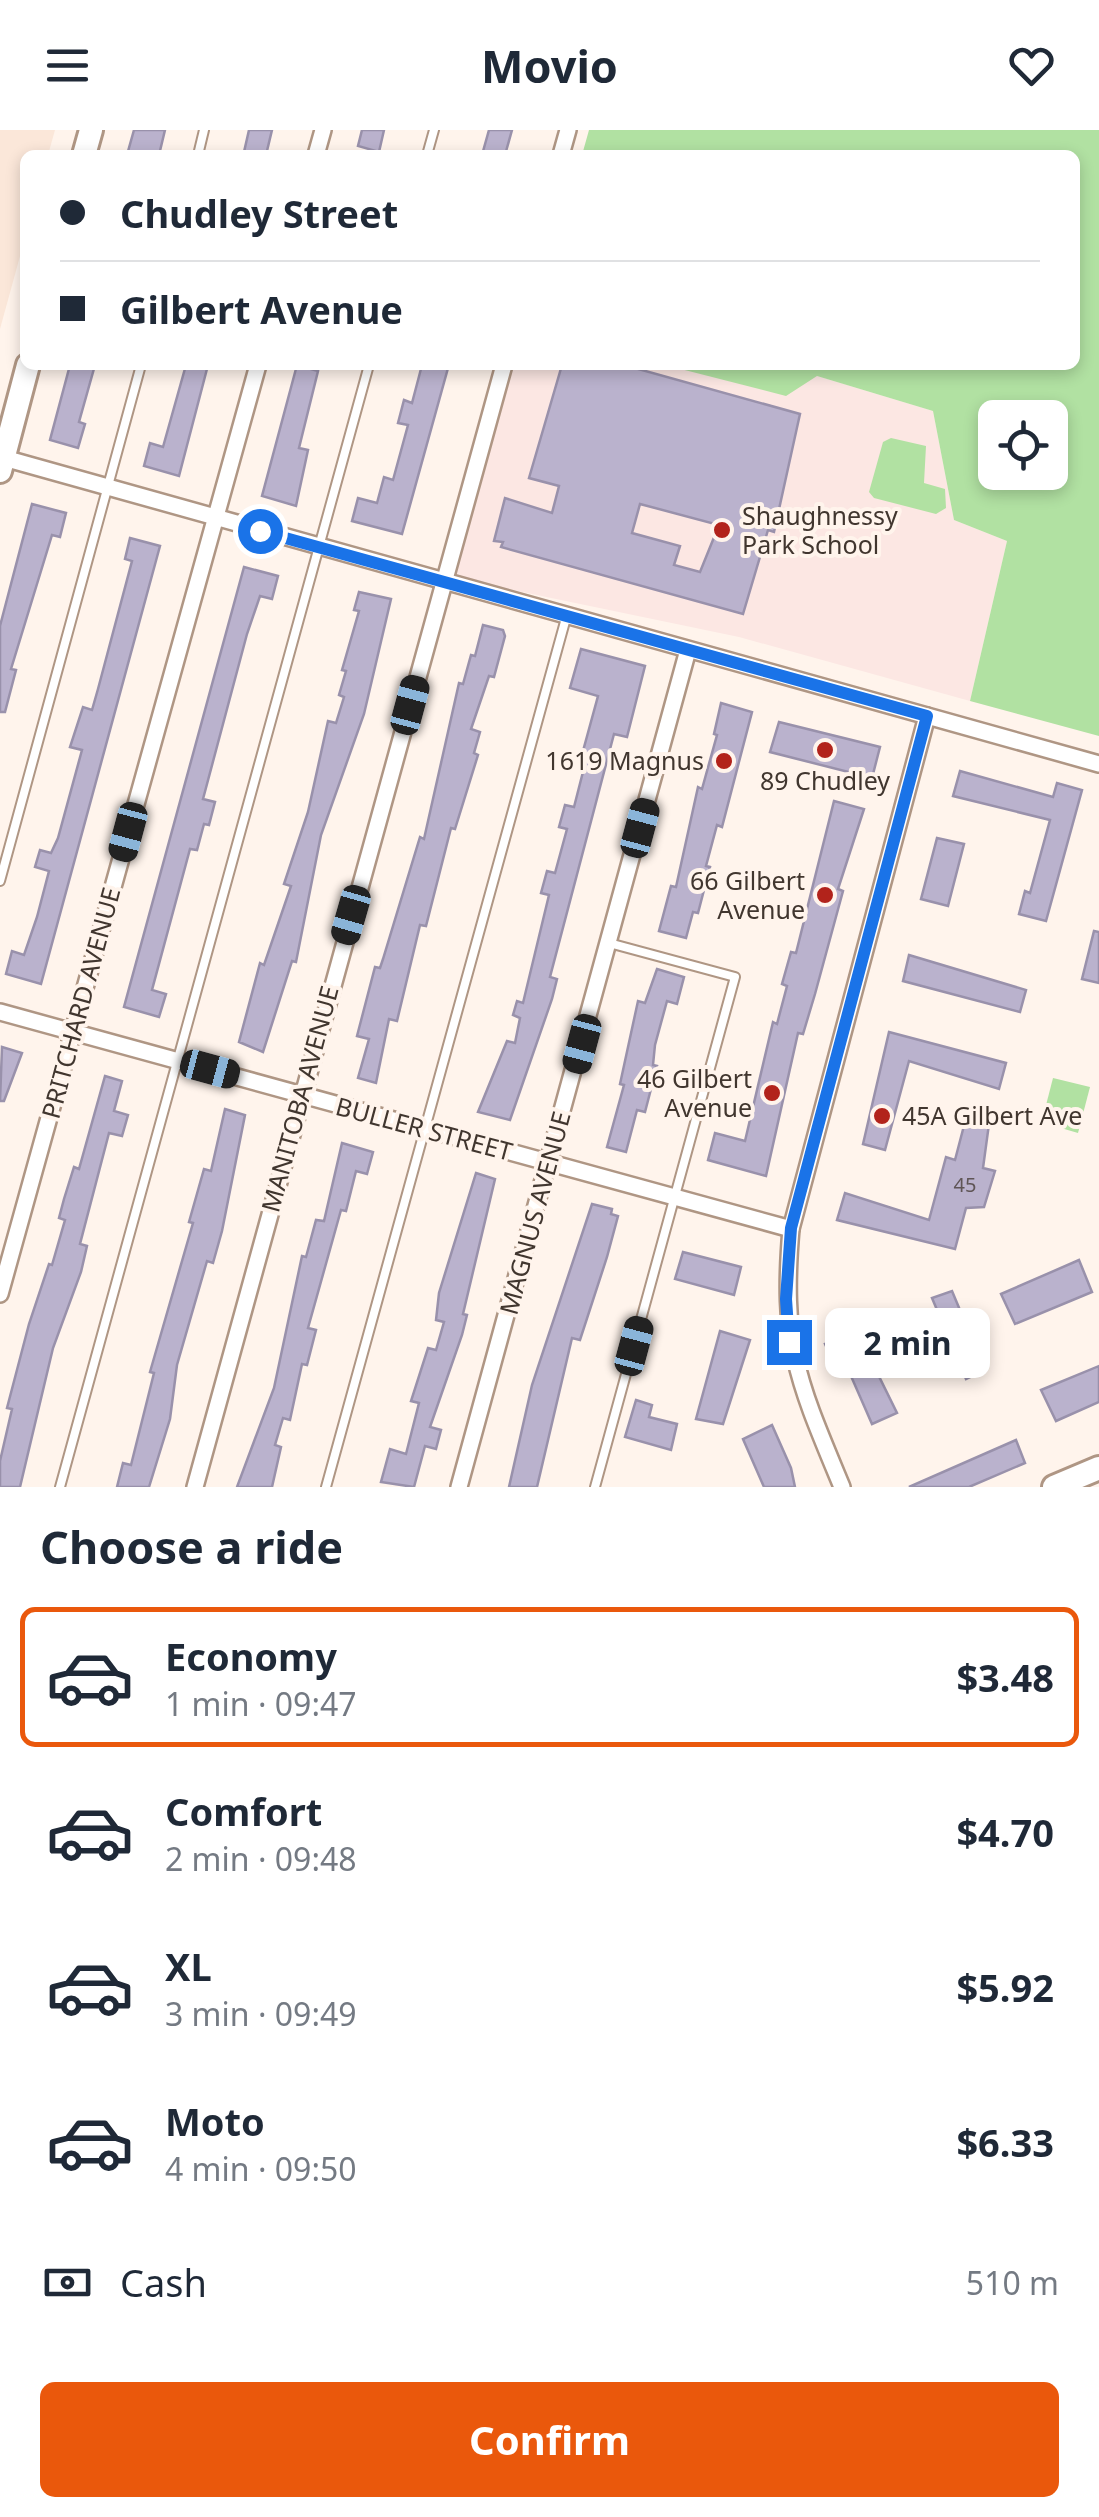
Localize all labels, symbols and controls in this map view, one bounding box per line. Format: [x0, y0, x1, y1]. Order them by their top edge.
text: Movio [481, 35, 618, 96]
icon: menu [40, 38, 95, 93]
icon: heart [1004, 38, 1059, 93]
text: Chudley Street [120, 187, 398, 239]
text: Gilbert Avenue [120, 283, 403, 335]
map controls [978, 400, 1068, 490]
button: locate [978, 400, 1068, 490]
place label: Shaughnessy Park School [742, 498, 898, 561]
route start [238, 509, 283, 554]
marker: Shaughnessy Park School [711, 519, 733, 541]
car [388, 672, 432, 738]
marker: 89 Chudley [814, 739, 836, 761]
place label: 1619 Magnus [545, 743, 704, 777]
marker: 1619 Magnus [713, 750, 735, 772]
place label: 89 Chudley [760, 763, 890, 797]
car [618, 795, 662, 861]
car [106, 799, 150, 865]
place label: 66 Gilbert Avenue [690, 863, 805, 926]
car [328, 882, 374, 948]
street label: PRITCHARD AVENUE [33, 883, 127, 1122]
marker: 66 Gilbert Avenue [814, 884, 836, 906]
street label: MANITOBA AVENUE [252, 982, 346, 1216]
car [560, 1011, 604, 1077]
car [177, 1047, 243, 1091]
place label: 46 Gilbert Avenue [637, 1061, 752, 1124]
marker: 46 Gilbert Avenue [761, 1082, 783, 1104]
street label: BULLER STREET [332, 1088, 516, 1168]
place label: 45A Gilbert Ave [902, 1098, 1082, 1132]
marker: 45A Gilbert Ave [871, 1105, 893, 1127]
street label: MAGNUS AVENUE [491, 1107, 577, 1318]
house number: 45 [954, 1171, 976, 1198]
callout: 2 min [824, 1307, 989, 1377]
car [612, 1313, 656, 1379]
route end [767, 1320, 812, 1365]
text: 2 min [863, 1321, 952, 1364]
text: Choose a ride [40, 1516, 343, 1577]
text: Economy [165, 1630, 337, 1682]
icon: car [45, 1632, 135, 1722]
text: $3.48 [956, 1651, 1054, 1703]
text: 1 min · 09:47 [165, 1682, 357, 1725]
text: Comfort [165, 1785, 322, 1837]
icon: car [45, 1787, 135, 1877]
text: $4.70 [956, 1806, 1054, 1858]
text: 2 min · 09:48 [165, 1837, 357, 1880]
text: XL [165, 1940, 212, 1992]
icon: car [45, 1942, 135, 2032]
text: $5.92 [956, 1961, 1054, 2013]
text: 3 min · 09:49 [165, 1992, 357, 2035]
text: Moto [165, 2095, 265, 2147]
icon: car [45, 2097, 135, 2187]
text: $6.33 [956, 2116, 1054, 2168]
text: 4 min · 09:50 [165, 2147, 357, 2190]
icon: cash [40, 2255, 95, 2310]
text: Cash [120, 2256, 207, 2308]
text: 510 m [966, 2261, 1059, 2304]
button: Confirm [40, 2382, 1059, 2497]

